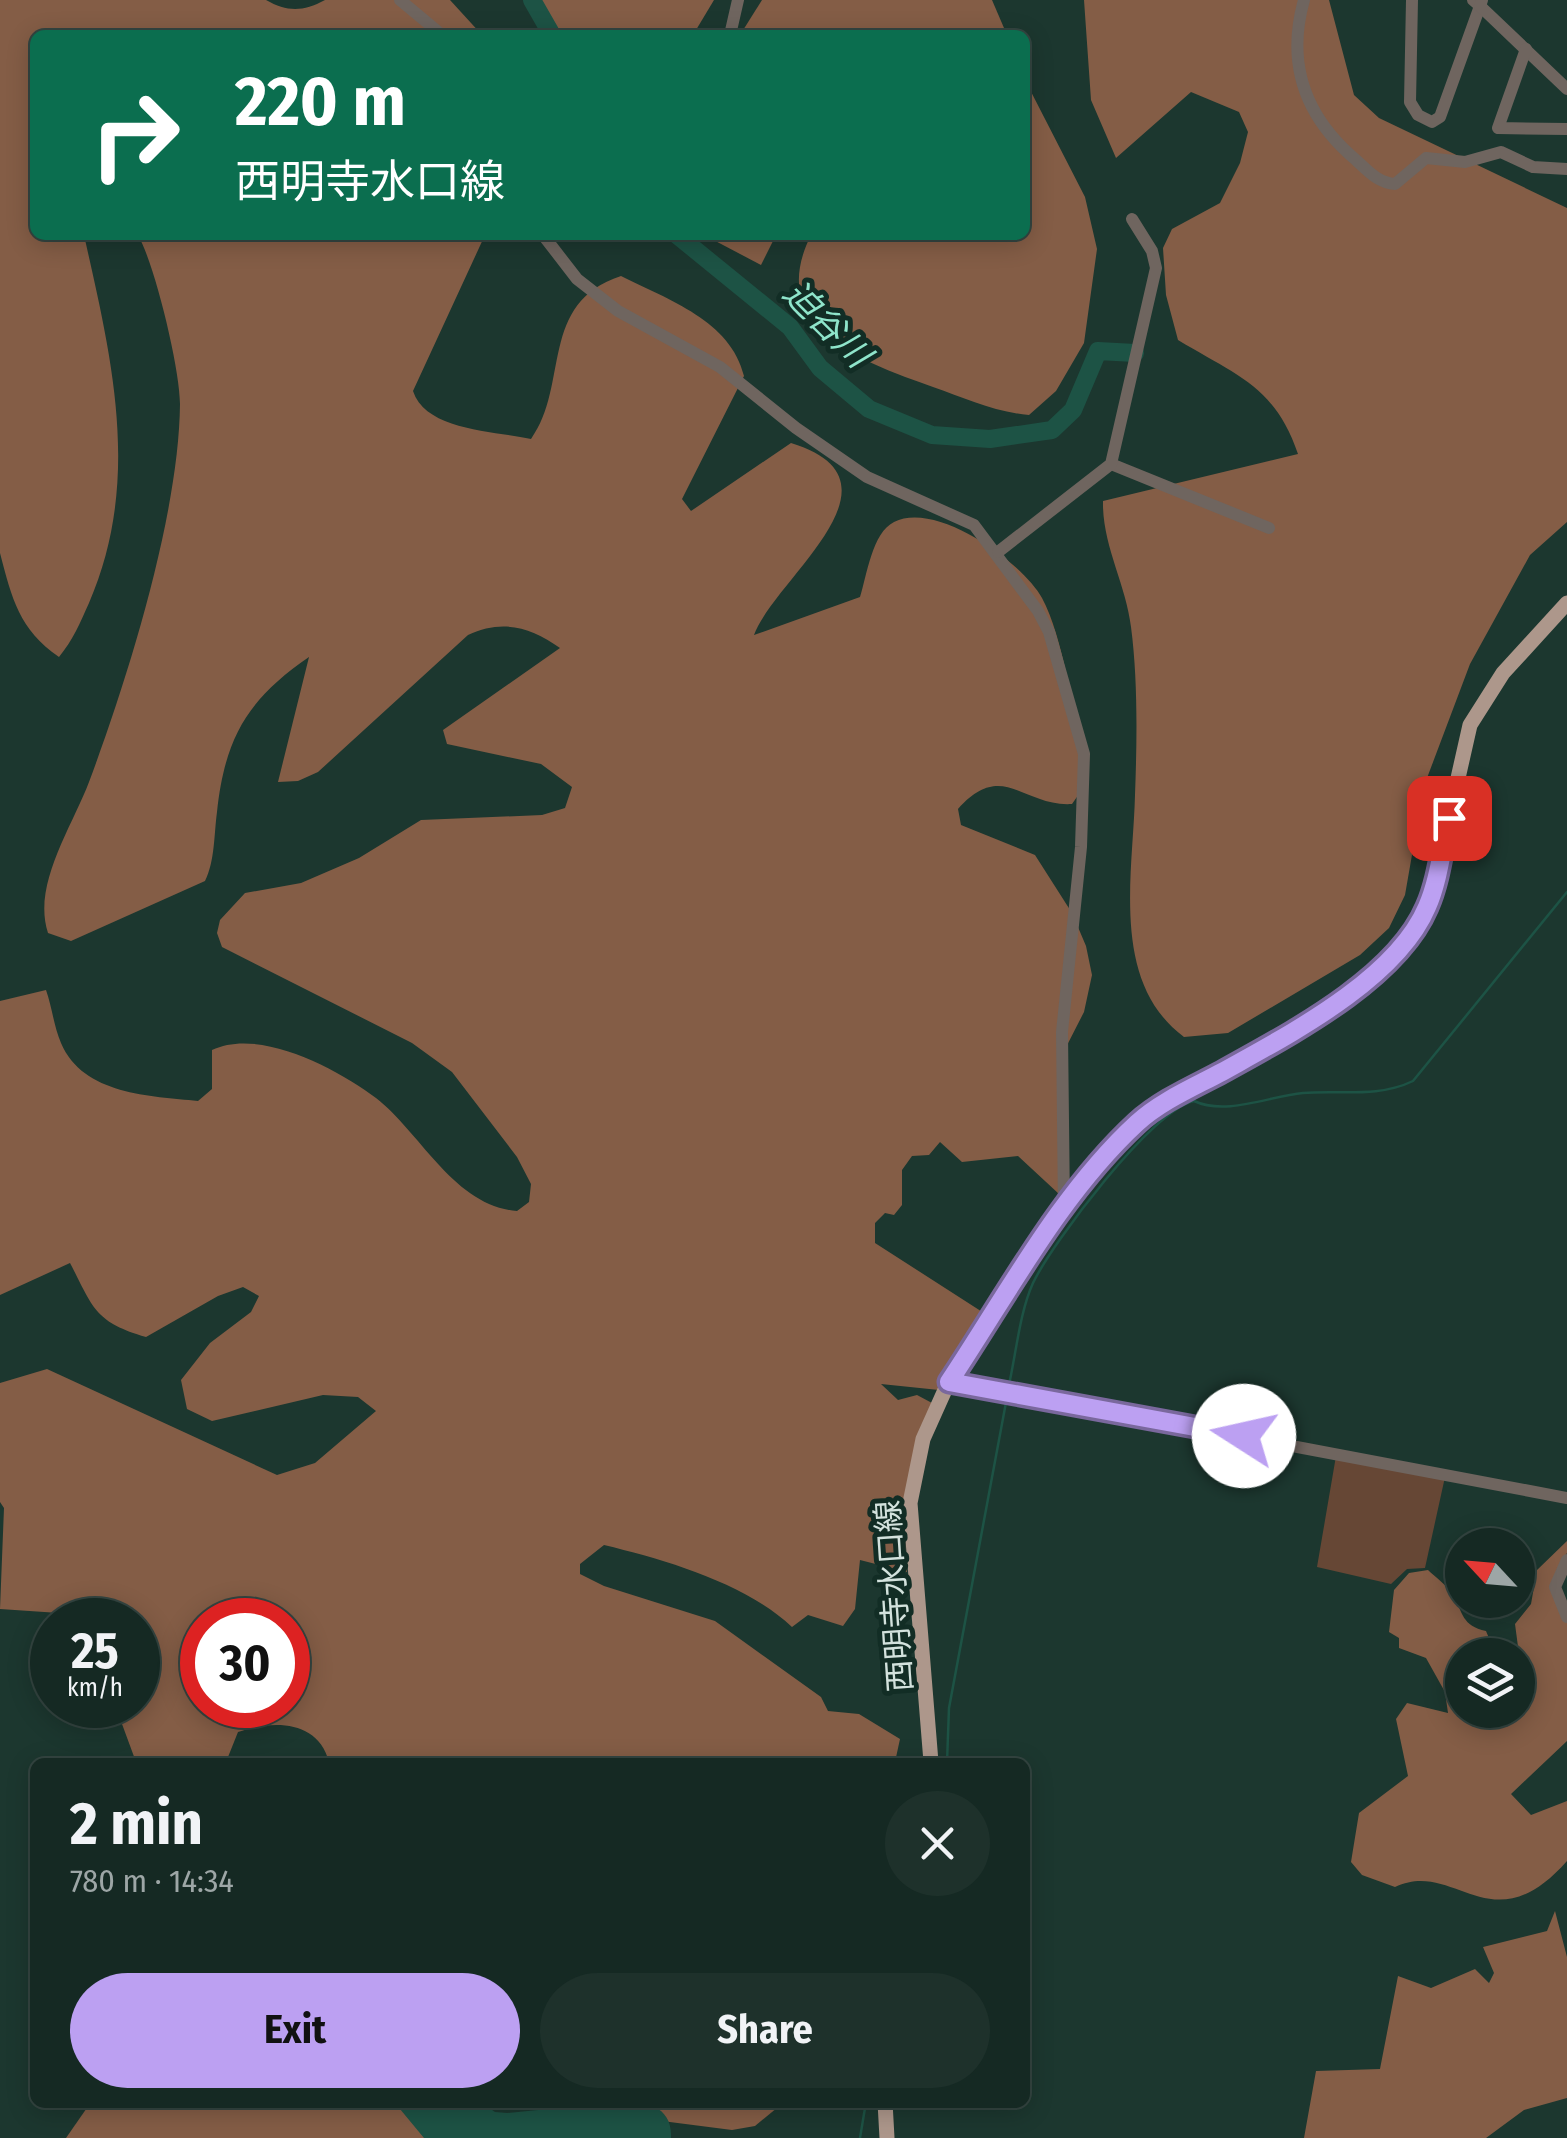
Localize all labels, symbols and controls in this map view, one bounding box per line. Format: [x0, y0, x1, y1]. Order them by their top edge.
text: 220 m [235, 60, 406, 144]
icon: right [70, 70, 200, 200]
text: 西明寺水口線 [235, 155, 505, 209]
water label: 迫谷川 [775, 272, 882, 379]
pin [1407, 776, 1492, 861]
icon: arrive [1422, 791, 1477, 846]
position arrow [1192, 1384, 1296, 1488]
street label: 西明寺水口線 [868, 1499, 920, 1693]
north arrow [1445, 1528, 1535, 1618]
map controls [1445, 1528, 1535, 1728]
speed limit sign: 30 [180, 1598, 310, 1728]
text: 25 [71, 1621, 119, 1681]
button: layers [1445, 1638, 1535, 1728]
text: km/h [67, 1673, 123, 1703]
text: 2 min [70, 1788, 203, 1860]
button: close [885, 1791, 990, 1896]
text: 780 m · 14:34 [70, 1862, 234, 1900]
button: Exit [70, 1973, 520, 2088]
button: Share [540, 1973, 990, 2088]

